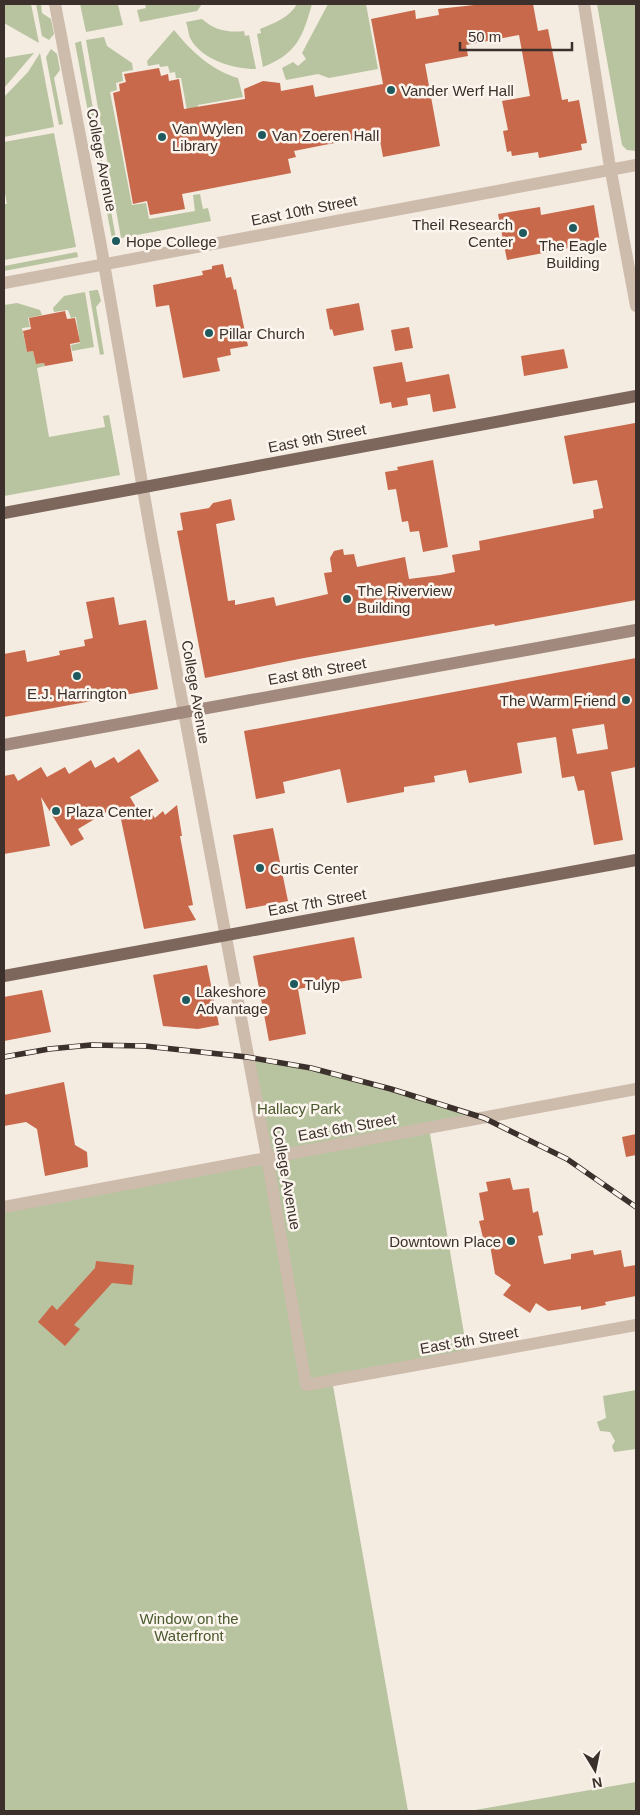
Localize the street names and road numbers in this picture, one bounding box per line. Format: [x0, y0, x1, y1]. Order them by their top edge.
street label: College Avenue [84, 107, 120, 213]
street label: East 10th Street [250, 191, 359, 229]
street label: East 9th Street [267, 420, 368, 456]
street label: College Avenue [179, 639, 213, 745]
street label: East 8th Street [267, 654, 368, 688]
street label: East 7th Street [267, 885, 368, 919]
street label: East 6th Street [297, 1110, 398, 1144]
street label: College Avenue [270, 1125, 304, 1231]
street label: East 5th Street [419, 1323, 520, 1357]

